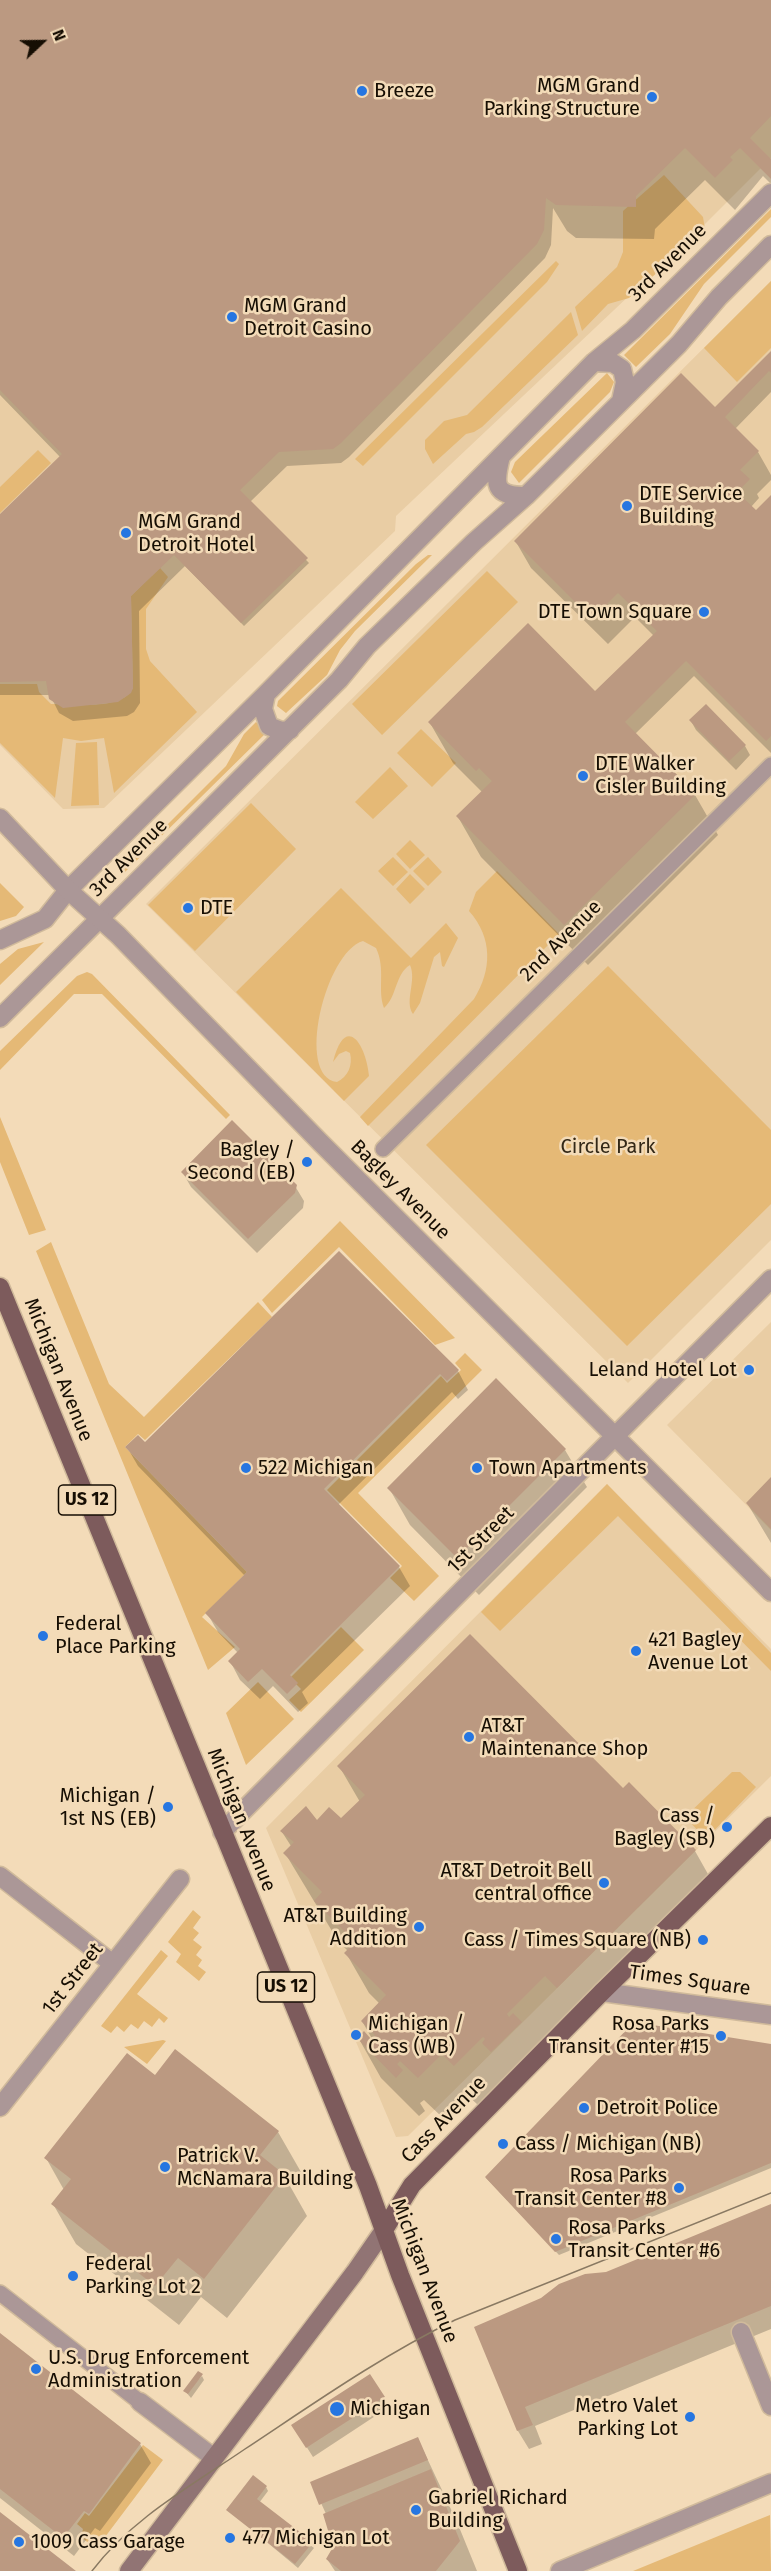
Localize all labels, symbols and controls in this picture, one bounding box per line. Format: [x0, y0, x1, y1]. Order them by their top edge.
north arrow [12, 12, 72, 72]
text: N [48, 27, 70, 44]
place label: MGM Grand Parking Structure [484, 74, 640, 121]
place label: Breeze [374, 79, 434, 103]
marker: Breeze [355, 84, 369, 98]
marker: MGM Grand Parking Structure [645, 90, 659, 104]
street label: 3rd Avenue [624, 219, 712, 307]
place label: MGM Grand Detroit Casino [244, 294, 372, 341]
marker: MGM Grand Detroit Casino [225, 310, 239, 324]
place label: DTE Service Building [639, 482, 743, 529]
marker: DTE Service Building [620, 499, 634, 513]
place label: MGM Grand Detroit Hotel [138, 510, 255, 557]
marker: MGM Grand Detroit Hotel [119, 526, 133, 540]
place label: DTE Town Square [538, 600, 692, 624]
marker: DTE Town Square [697, 605, 711, 619]
place label: DTE Walker Cisler Building [595, 752, 726, 799]
marker: DTE Walker Cisler Building [576, 769, 590, 783]
street label: 3rd Avenue [85, 814, 173, 902]
street label: 2nd Avenue [515, 895, 607, 987]
place label: DTE [200, 896, 233, 920]
marker: DTE [181, 901, 195, 915]
street label: Bagley Avenue [345, 1135, 455, 1245]
park label: Circle Park [561, 1135, 655, 1159]
place label: Bagley / Second (EB) [188, 1138, 295, 1185]
marker: Bagley / Second (EB) [300, 1155, 314, 1169]
street label: Michigan Avenue [18, 1295, 98, 1445]
place label: Leland Hotel Lot [588, 1358, 737, 1382]
marker: Leland Hotel Lot [742, 1363, 756, 1377]
place label: 522 Michigan [258, 1456, 374, 1480]
place label: Town Apartments [489, 1456, 647, 1480]
marker: 522 Michigan [239, 1461, 253, 1475]
marker: Town Apartments [470, 1461, 484, 1475]
road number: US 12 [58, 1485, 116, 1515]
street label: 1st Street [443, 1502, 519, 1578]
place label: Federal Place Parking [55, 1612, 176, 1659]
place label: 421 Bagley Avenue Lot [648, 1628, 748, 1675]
marker: Federal Place Parking [36, 1629, 50, 1643]
marker: 421 Bagley Avenue Lot [629, 1644, 643, 1658]
place label: AT&T Maintenance Shop [481, 1714, 648, 1761]
marker: AT&T Maintenance Shop [462, 1730, 476, 1744]
street label: Michigan Avenue [201, 1745, 281, 1895]
place label: Michigan / 1st NS (EB) [60, 1784, 156, 1831]
marker: Michigan / 1st NS (EB) [161, 1800, 175, 1814]
place label: Cass / Bagley (SB) [614, 1804, 715, 1851]
marker: Cass / Bagley (SB) [720, 1820, 734, 1834]
place label: AT&T Detroit Bell central office [441, 1859, 592, 1906]
marker: AT&T Detroit Bell central office [597, 1876, 611, 1890]
place label: AT&T Building Addition [283, 1904, 407, 1951]
marker: AT&T Building Addition [412, 1920, 426, 1934]
place label: Cass / Times Square (NB) [464, 1928, 691, 1952]
marker: Cass / Times Square (NB) [696, 1933, 710, 1947]
street label: 1st Street [37, 1938, 109, 2020]
street label: Times Square [628, 1961, 752, 2001]
road number: US 12 [258, 1972, 314, 2002]
place label: Michigan / Cass (WB) [368, 2012, 464, 2059]
place label: Rosa Parks Transit Center #15 [549, 2012, 709, 2059]
marker: Michigan / Cass (WB) [349, 2028, 363, 2042]
marker: Rosa Parks Transit Center #15 [714, 2029, 728, 2043]
street label: Cass Avenue [397, 2071, 491, 2169]
place label: Detroit Police [596, 2096, 718, 2120]
marker: Detroit Police [577, 2101, 591, 2115]
place label: Cass / Michigan (NB) [515, 2132, 701, 2156]
marker: Cass / Michigan (NB) [496, 2137, 510, 2151]
place label: Patrick V. McNamara Building [177, 2144, 353, 2191]
marker: Patrick V. McNamara Building [158, 2160, 172, 2174]
place label: Rosa Parks Transit Center #8 [515, 2164, 667, 2211]
marker: Rosa Parks Transit Center #8 [672, 2181, 686, 2195]
street label: Michigan Avenue [385, 2196, 463, 2346]
place label: Rosa Parks Transit Center #6 [568, 2216, 720, 2263]
marker: Rosa Parks Transit Center #6 [549, 2232, 563, 2246]
place label: Federal Parking Lot 2 [85, 2252, 201, 2299]
marker: Federal Parking Lot 2 [66, 2269, 80, 2283]
place label: U.S. Drug Enforcement Administration [48, 2346, 249, 2393]
marker: U.S. Drug Enforcement Administration [29, 2362, 43, 2376]
place label: Metro Valet Parking Lot [575, 2394, 678, 2441]
place label: Michigan [350, 2397, 431, 2421]
marker: Michigan [328, 2400, 346, 2418]
marker: Metro Valet Parking Lot [683, 2410, 697, 2424]
place label: Gabriel Richard Building [428, 2486, 568, 2533]
marker: Gabriel Richard Building [409, 2503, 423, 2517]
place label: 477 Michigan Lot [242, 2526, 390, 2550]
place label: 1009 Cass Garage [31, 2530, 185, 2554]
marker: 477 Michigan Lot [223, 2531, 237, 2545]
marker: 1009 Cass Garage [12, 2535, 26, 2549]

